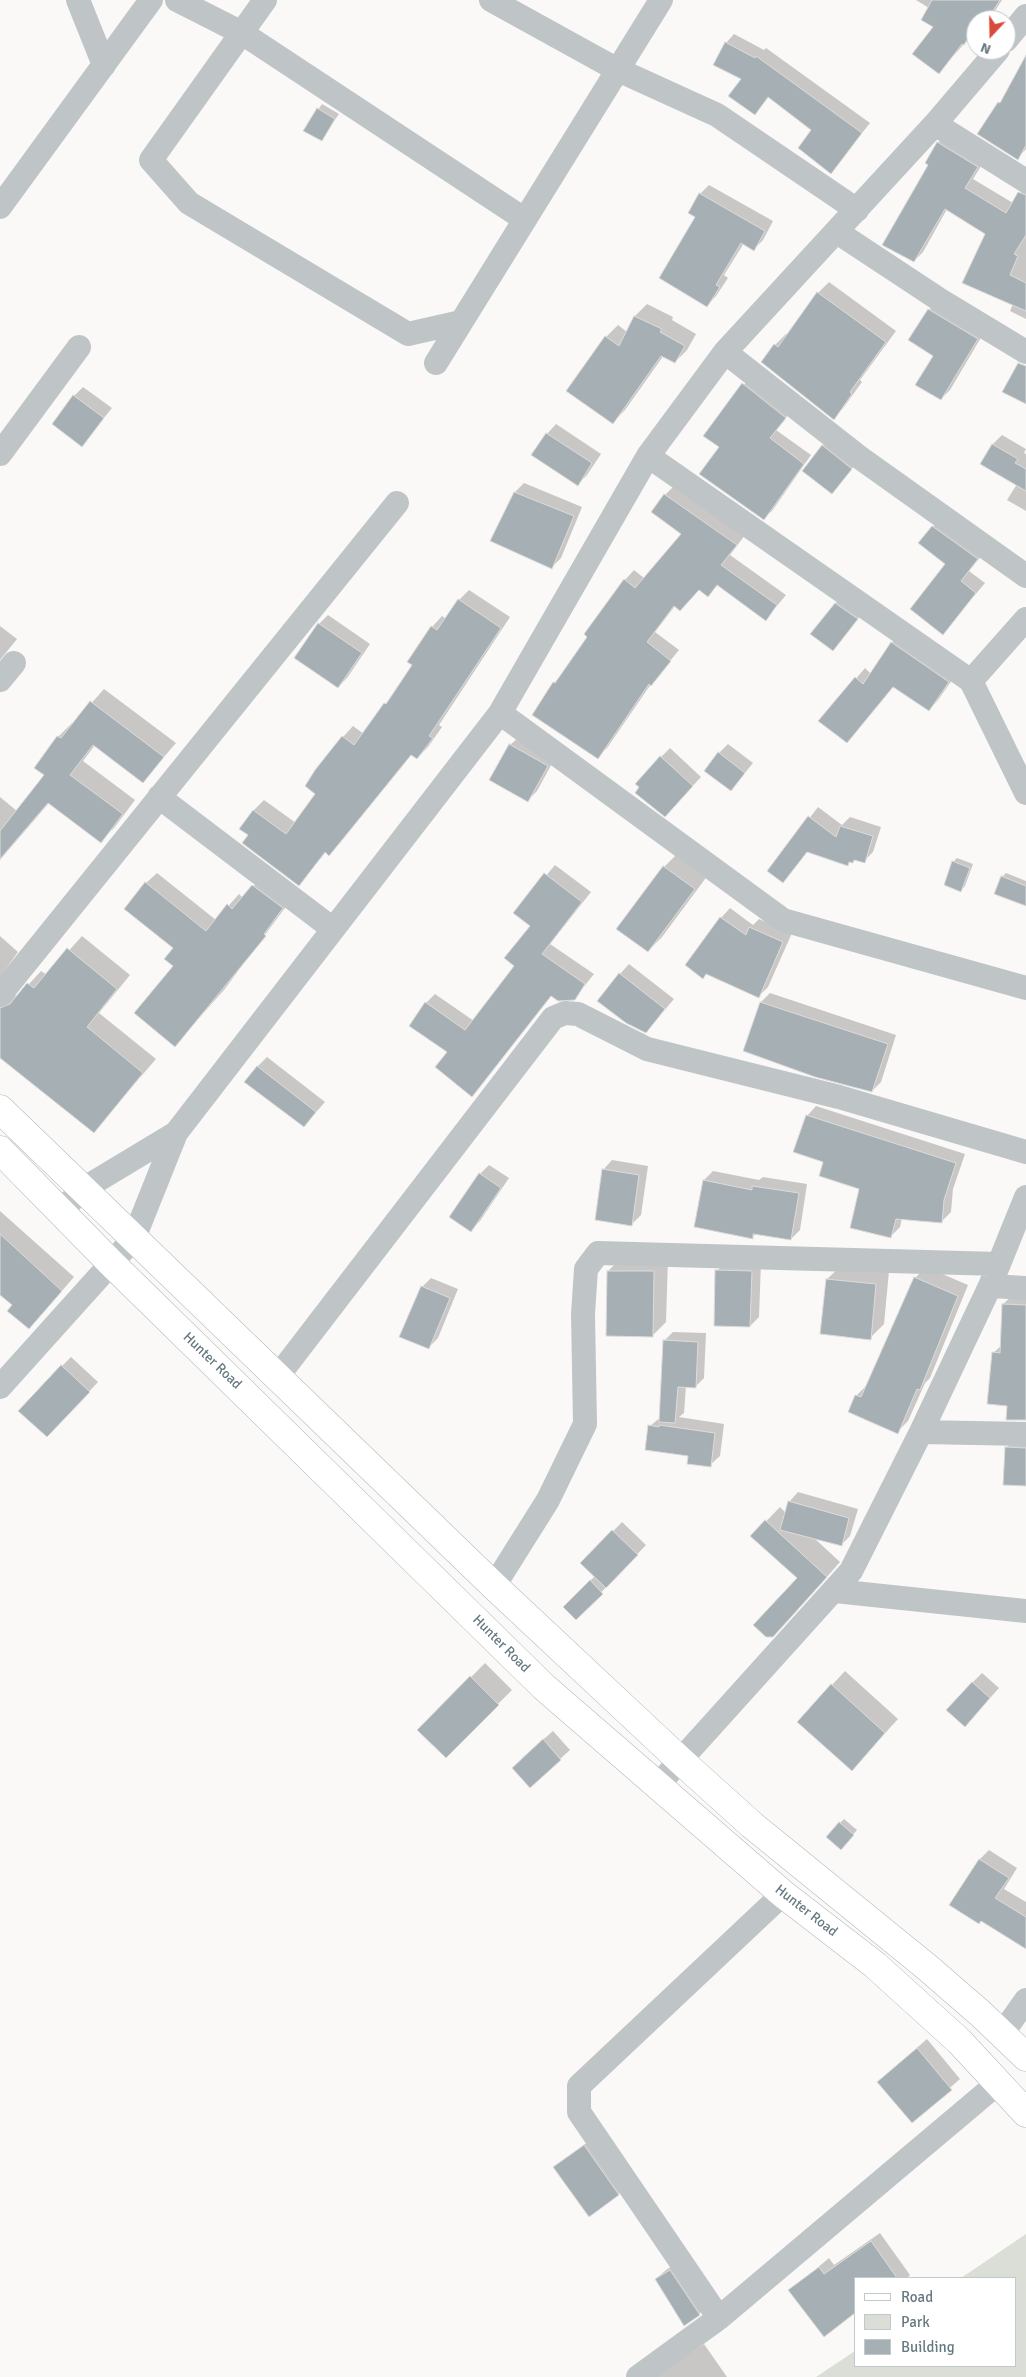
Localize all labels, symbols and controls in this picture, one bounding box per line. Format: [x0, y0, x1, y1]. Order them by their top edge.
north arrow [966, 10, 1016, 60]
text: N [978, 39, 993, 58]
street label: Hunter Road [179, 1329, 245, 1393]
street label: Hunter Road [469, 1612, 533, 1676]
street label: Hunter Road [771, 1881, 841, 1941]
legend [854, 2277, 1016, 2367]
text: Road [901, 2288, 933, 2306]
text: Park [901, 2313, 930, 2331]
text: Building [901, 2338, 955, 2356]

